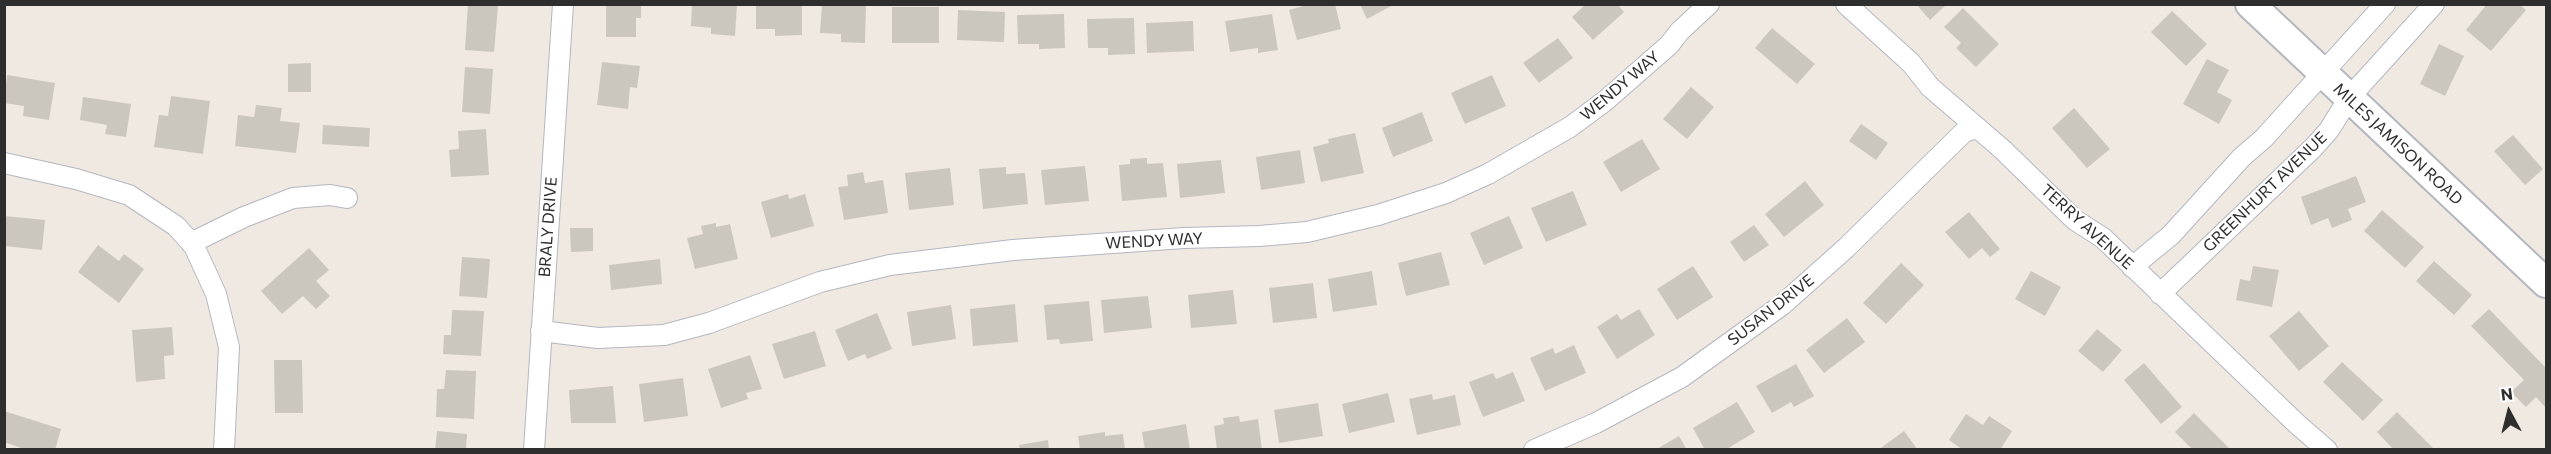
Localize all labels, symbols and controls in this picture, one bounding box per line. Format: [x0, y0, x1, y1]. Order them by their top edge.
street label: WENDY WAY [1576, 47, 1664, 125]
street label: MILES JAMISON ROAD [2329, 79, 2467, 209]
street label: GREENHURT AVENUE [2199, 128, 2331, 256]
street label: BRALY DRIVE [535, 176, 561, 278]
street label: TERRY AVENUE [2037, 180, 2137, 274]
street label: WENDY WAY [1105, 229, 1203, 253]
street label: SUSAN DRIVE [1724, 270, 1818, 350]
north arrow [2479, 382, 2539, 442]
text: N [2500, 383, 2514, 404]

